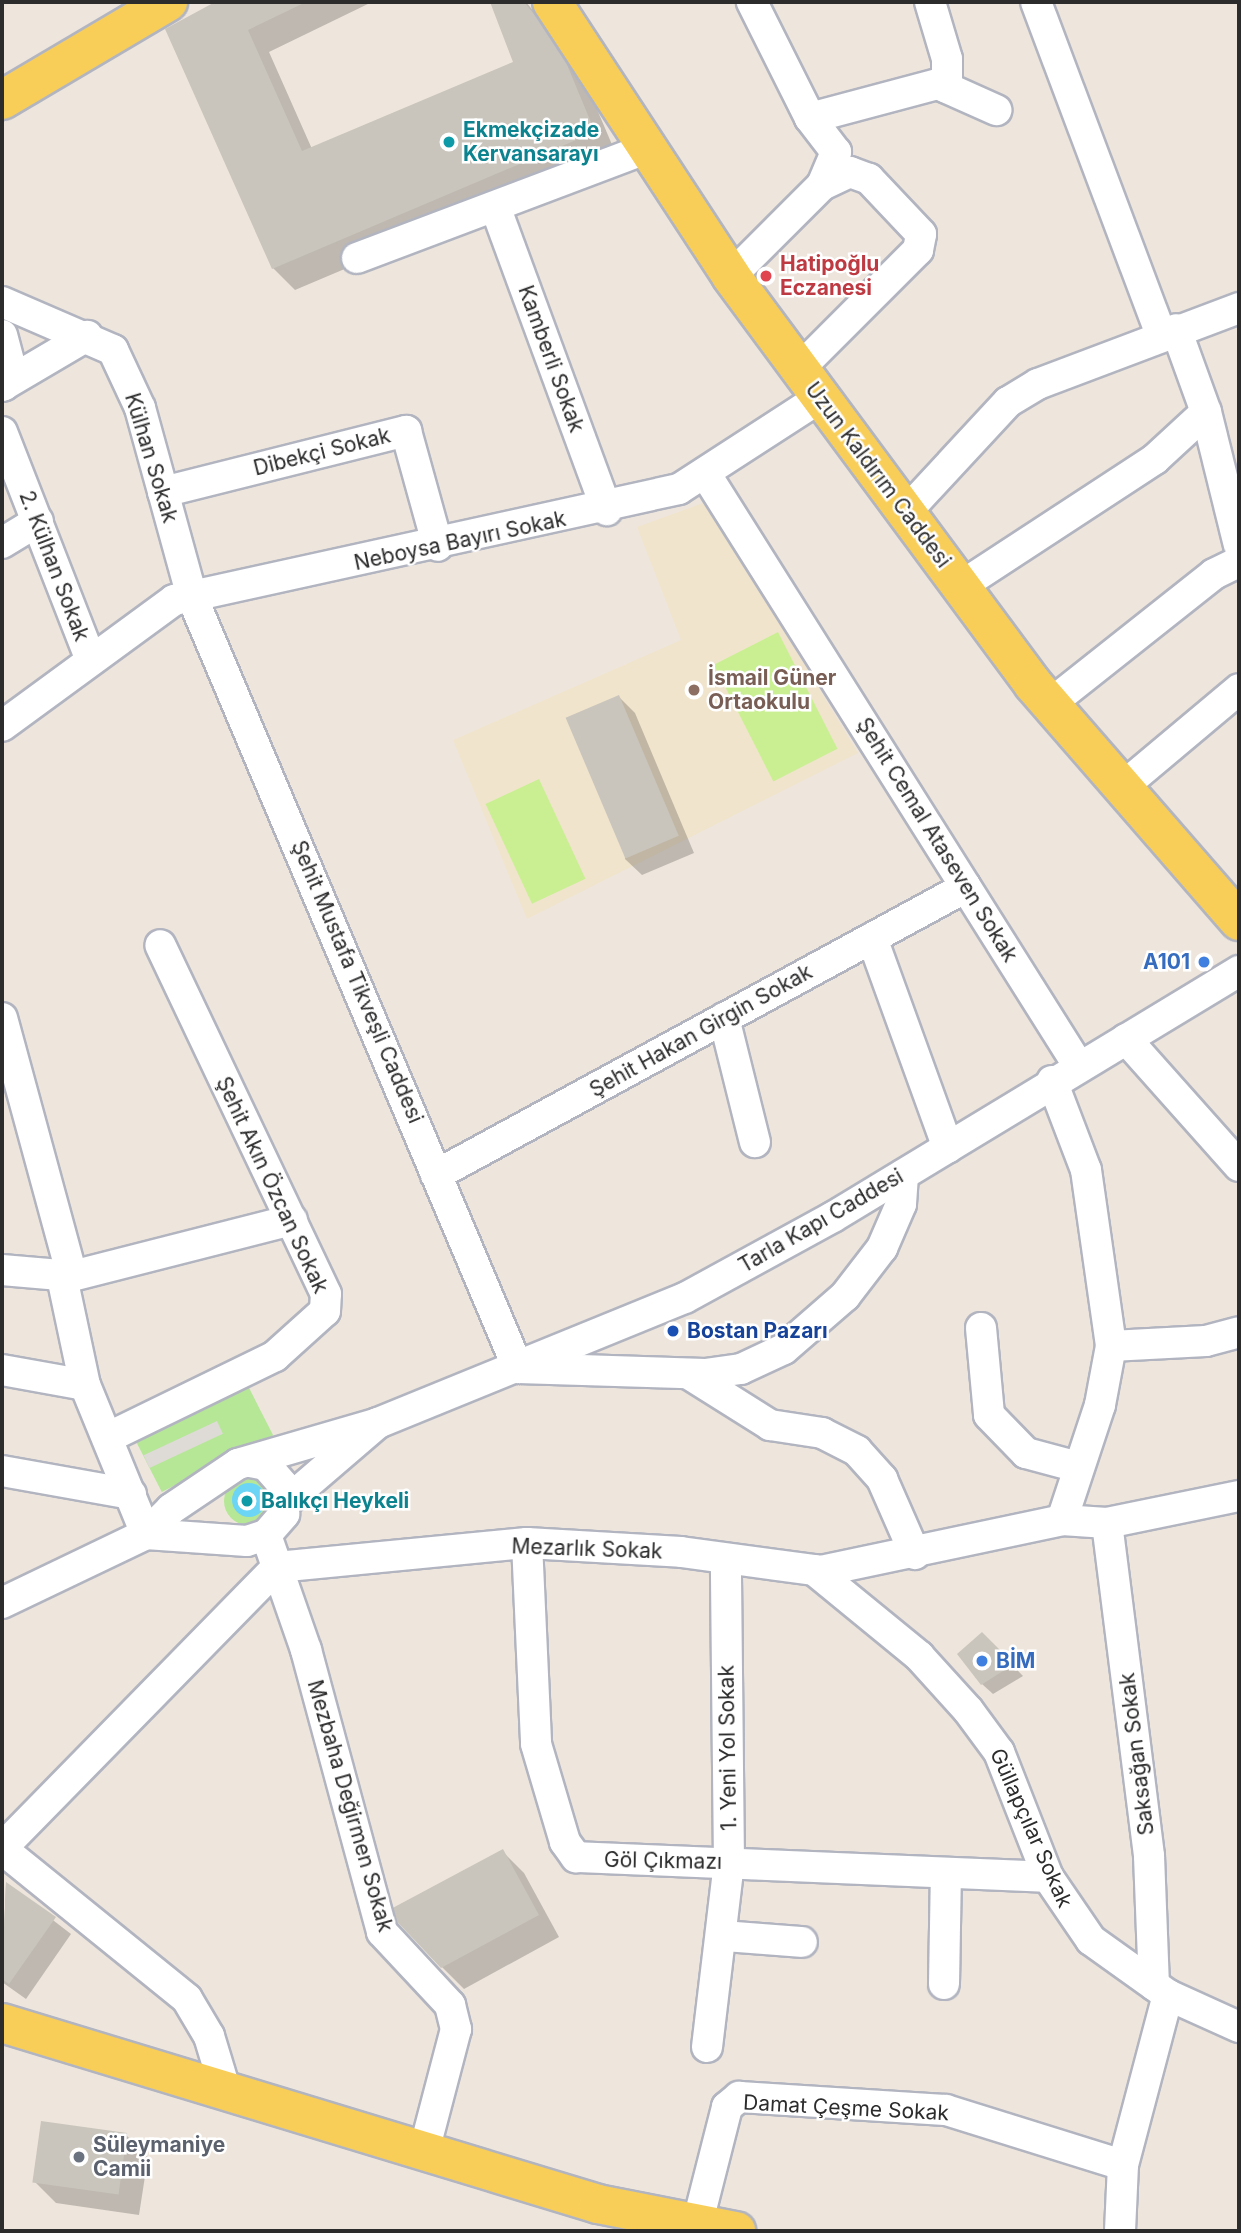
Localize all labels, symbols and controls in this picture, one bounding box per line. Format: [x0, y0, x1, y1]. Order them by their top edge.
place label: Ekmekçizade Kervansarayı [463, 117, 599, 167]
marker: Ekmekçizade Kervansarayı [441, 134, 457, 150]
place label: Hatipoğlu Eczanesi [780, 251, 879, 301]
marker: Hatipoğlu Eczanesi [758, 268, 774, 284]
street label: Kamberli Sokak [513, 282, 589, 436]
street label: Uzun Kaldırım Caddesi [800, 377, 956, 573]
street label: Külhan Sokak [119, 390, 183, 526]
street label: Dibekçi Sokak [251, 423, 393, 481]
street label: 2. Külhan Sokak [14, 487, 94, 645]
street label: Neboysa Bayırı Sokak [352, 506, 568, 576]
place label: İsmail Güner Ortaokulu [708, 665, 836, 715]
marker: İsmail Güner Ortaokulu [686, 682, 702, 698]
street label: Şehit Cemal Ataseven Sokak [851, 713, 1023, 967]
street label: Şehit Mustafa Tikveşli Caddesi [286, 837, 428, 1127]
place label: A101 [1143, 949, 1190, 975]
marker: A101 [1196, 954, 1212, 970]
street label: Şehit Hakan Girgin Sokak [585, 959, 817, 1103]
street label: Şehit Akın Özcan Sokak [211, 1073, 333, 1297]
street label: Tarla Kapı Caddesi [734, 1164, 908, 1278]
place label: Bostan Pazarı [687, 1318, 828, 1344]
marker: Bostan Pazarı [665, 1323, 681, 1339]
place label: Balıkçı Heykeli [261, 1488, 409, 1514]
marker: Balıkçı Heykeli [239, 1493, 255, 1509]
street label: Mezarlık Sokak [511, 1534, 663, 1564]
place label: BİM [996, 1648, 1035, 1674]
marker: BİM [974, 1653, 990, 1669]
street label: 1. Yeni Yol Sokak [714, 1665, 742, 1831]
street label: Saksağan Sokak [1115, 1671, 1159, 1837]
street label: Mezbaha Değirmen Sokak [302, 1677, 398, 1935]
street label: Güllapçılar Sokak [985, 1744, 1077, 1912]
street label: Göl Çıkmazı [604, 1847, 722, 1875]
street label: Damat Çeşme Sokak [742, 2090, 950, 2126]
place label: Süleymaniye Camii [93, 2132, 225, 2182]
marker: Süleymaniye Camii [71, 2149, 87, 2165]

